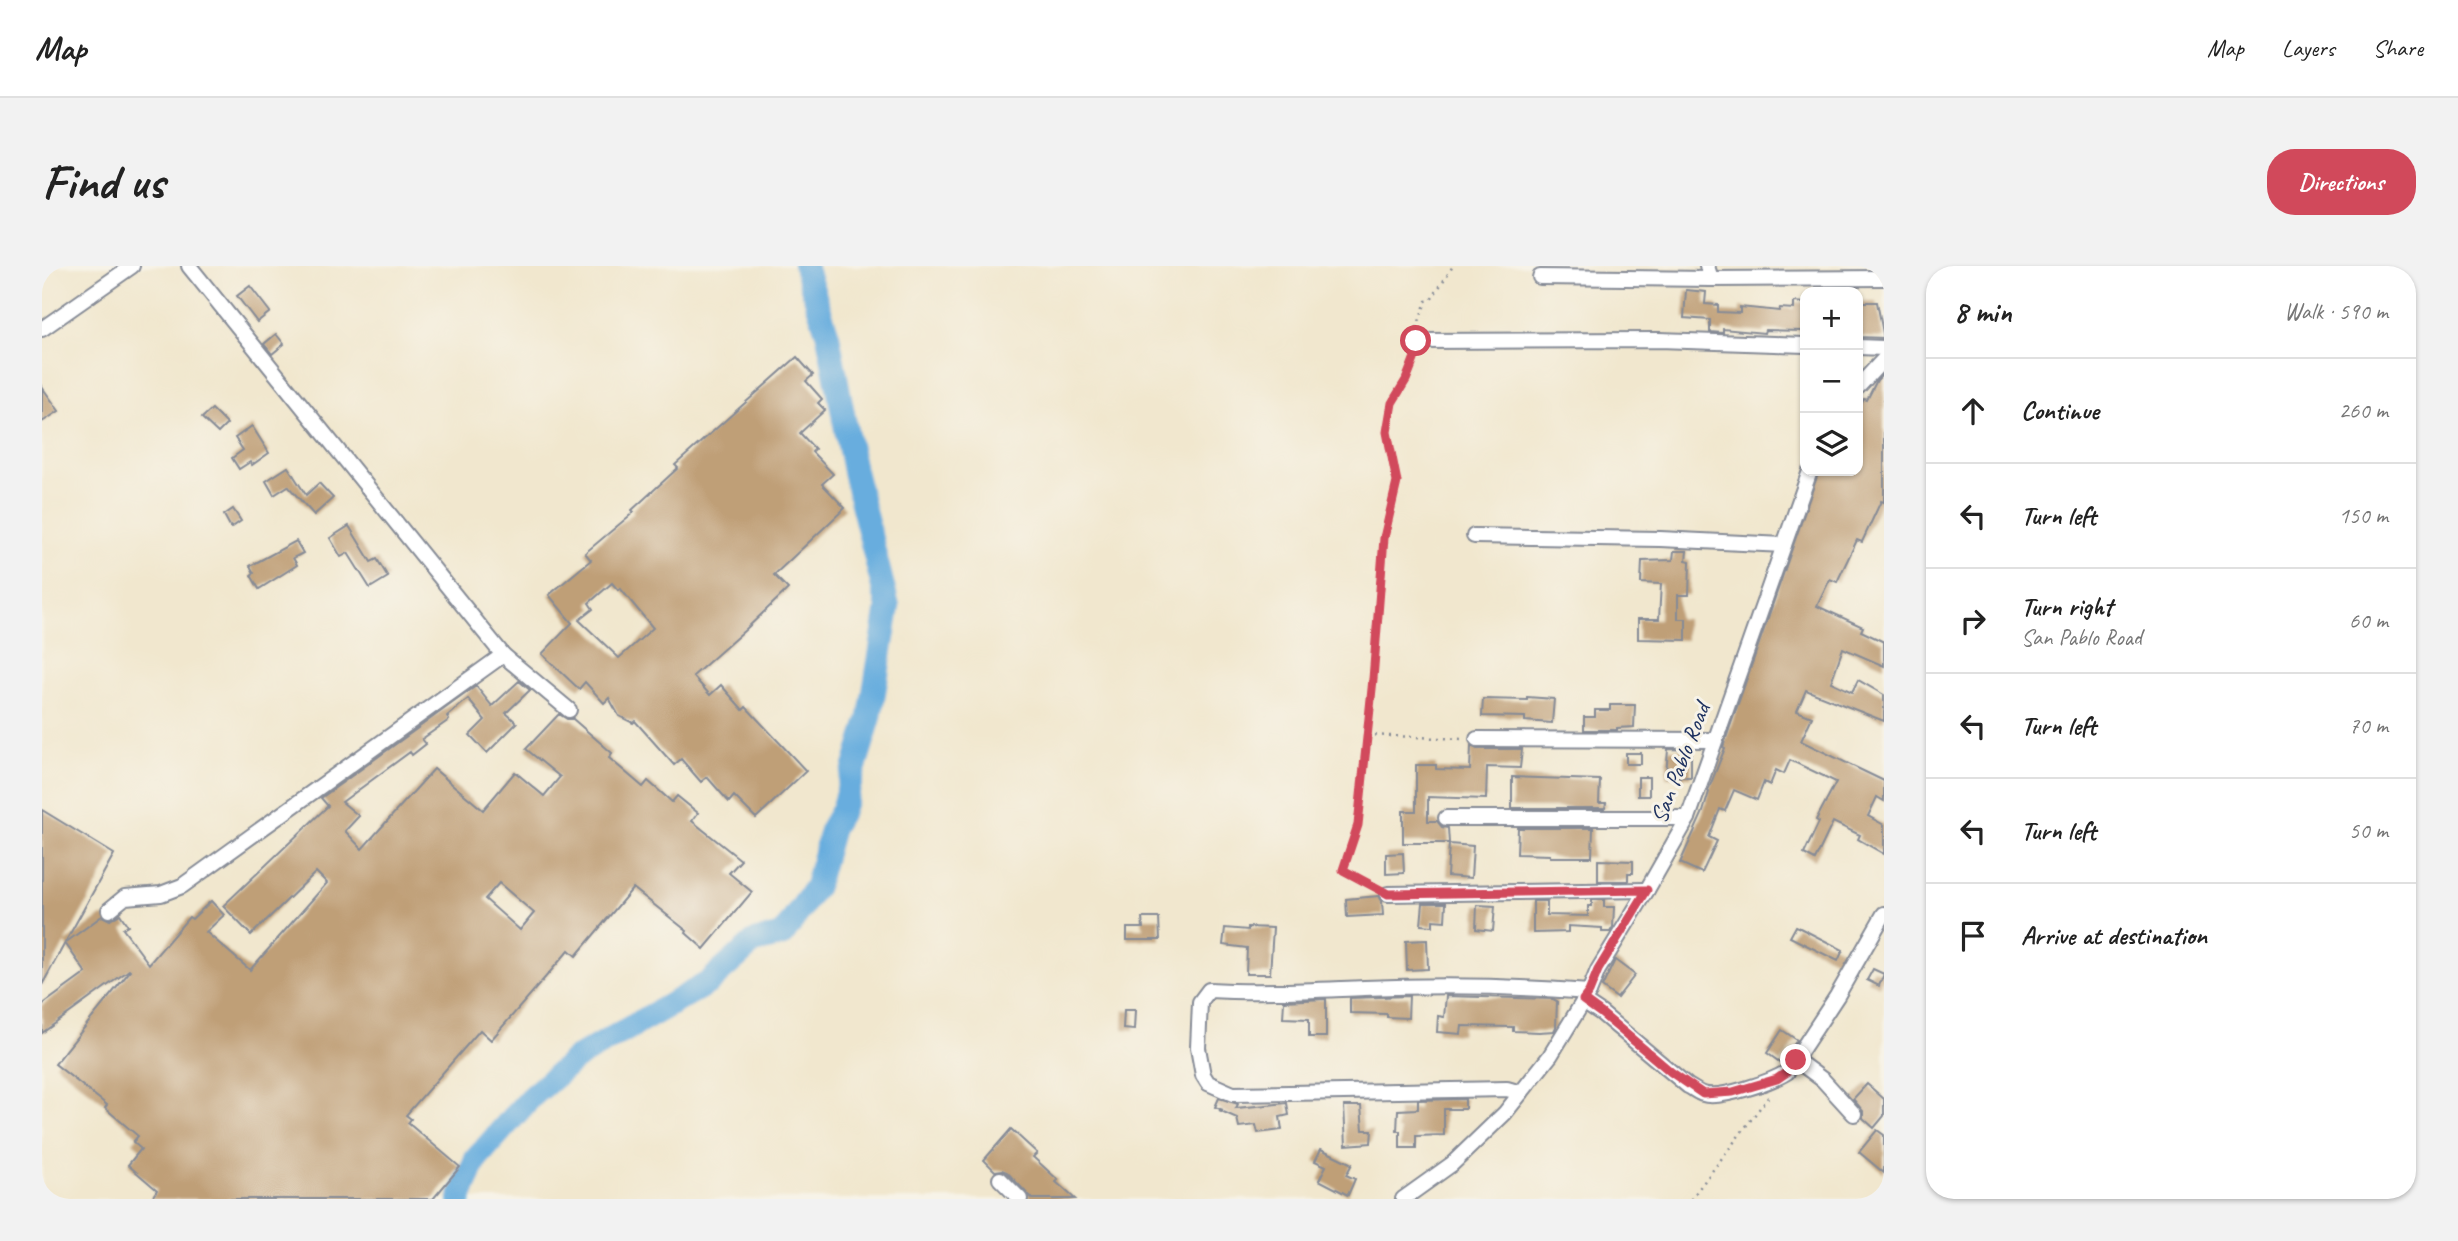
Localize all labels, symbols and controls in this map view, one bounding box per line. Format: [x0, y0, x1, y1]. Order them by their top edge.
text: Map [35, 27, 86, 69]
text: Map [2207, 33, 2244, 63]
text: Layers [2282, 33, 2335, 63]
text: Share [2373, 33, 2423, 63]
button: Directions [2267, 149, 2416, 215]
text: Find us [42, 151, 164, 213]
map controls [1800, 287, 1863, 476]
button: + [1800, 287, 1863, 350]
text: 8 min [1954, 293, 2011, 331]
text: Walk · 590 m [2284, 297, 2388, 326]
route start [1400, 325, 1431, 356]
button: − [1800, 350, 1863, 413]
icon: ahead [1954, 392, 1992, 430]
text: Continue [2021, 394, 2099, 427]
text: 260 m [2339, 396, 2388, 425]
button: layers [1800, 413, 1863, 476]
icon: left [1954, 497, 1992, 535]
text: Turn left [2021, 499, 2096, 532]
text: 150 m [2339, 501, 2388, 530]
text: Turn right [2021, 590, 2112, 623]
icon: right [1954, 602, 1992, 640]
text: 60 m [2349, 606, 2388, 635]
text: San Pablo Road [2021, 623, 2142, 652]
street label: San Pablo Road [1643, 695, 1718, 827]
icon: left [1954, 707, 1992, 745]
text: Turn left [2021, 709, 2096, 742]
text: 70 m [2349, 711, 2388, 740]
icon: left [1954, 812, 1992, 850]
text: Turn left [2021, 814, 2096, 847]
text: 50 m [2349, 816, 2388, 845]
icon: arrive [1954, 917, 1992, 955]
text: Arrive at destination [2021, 919, 2207, 952]
route end [1780, 1044, 1811, 1075]

